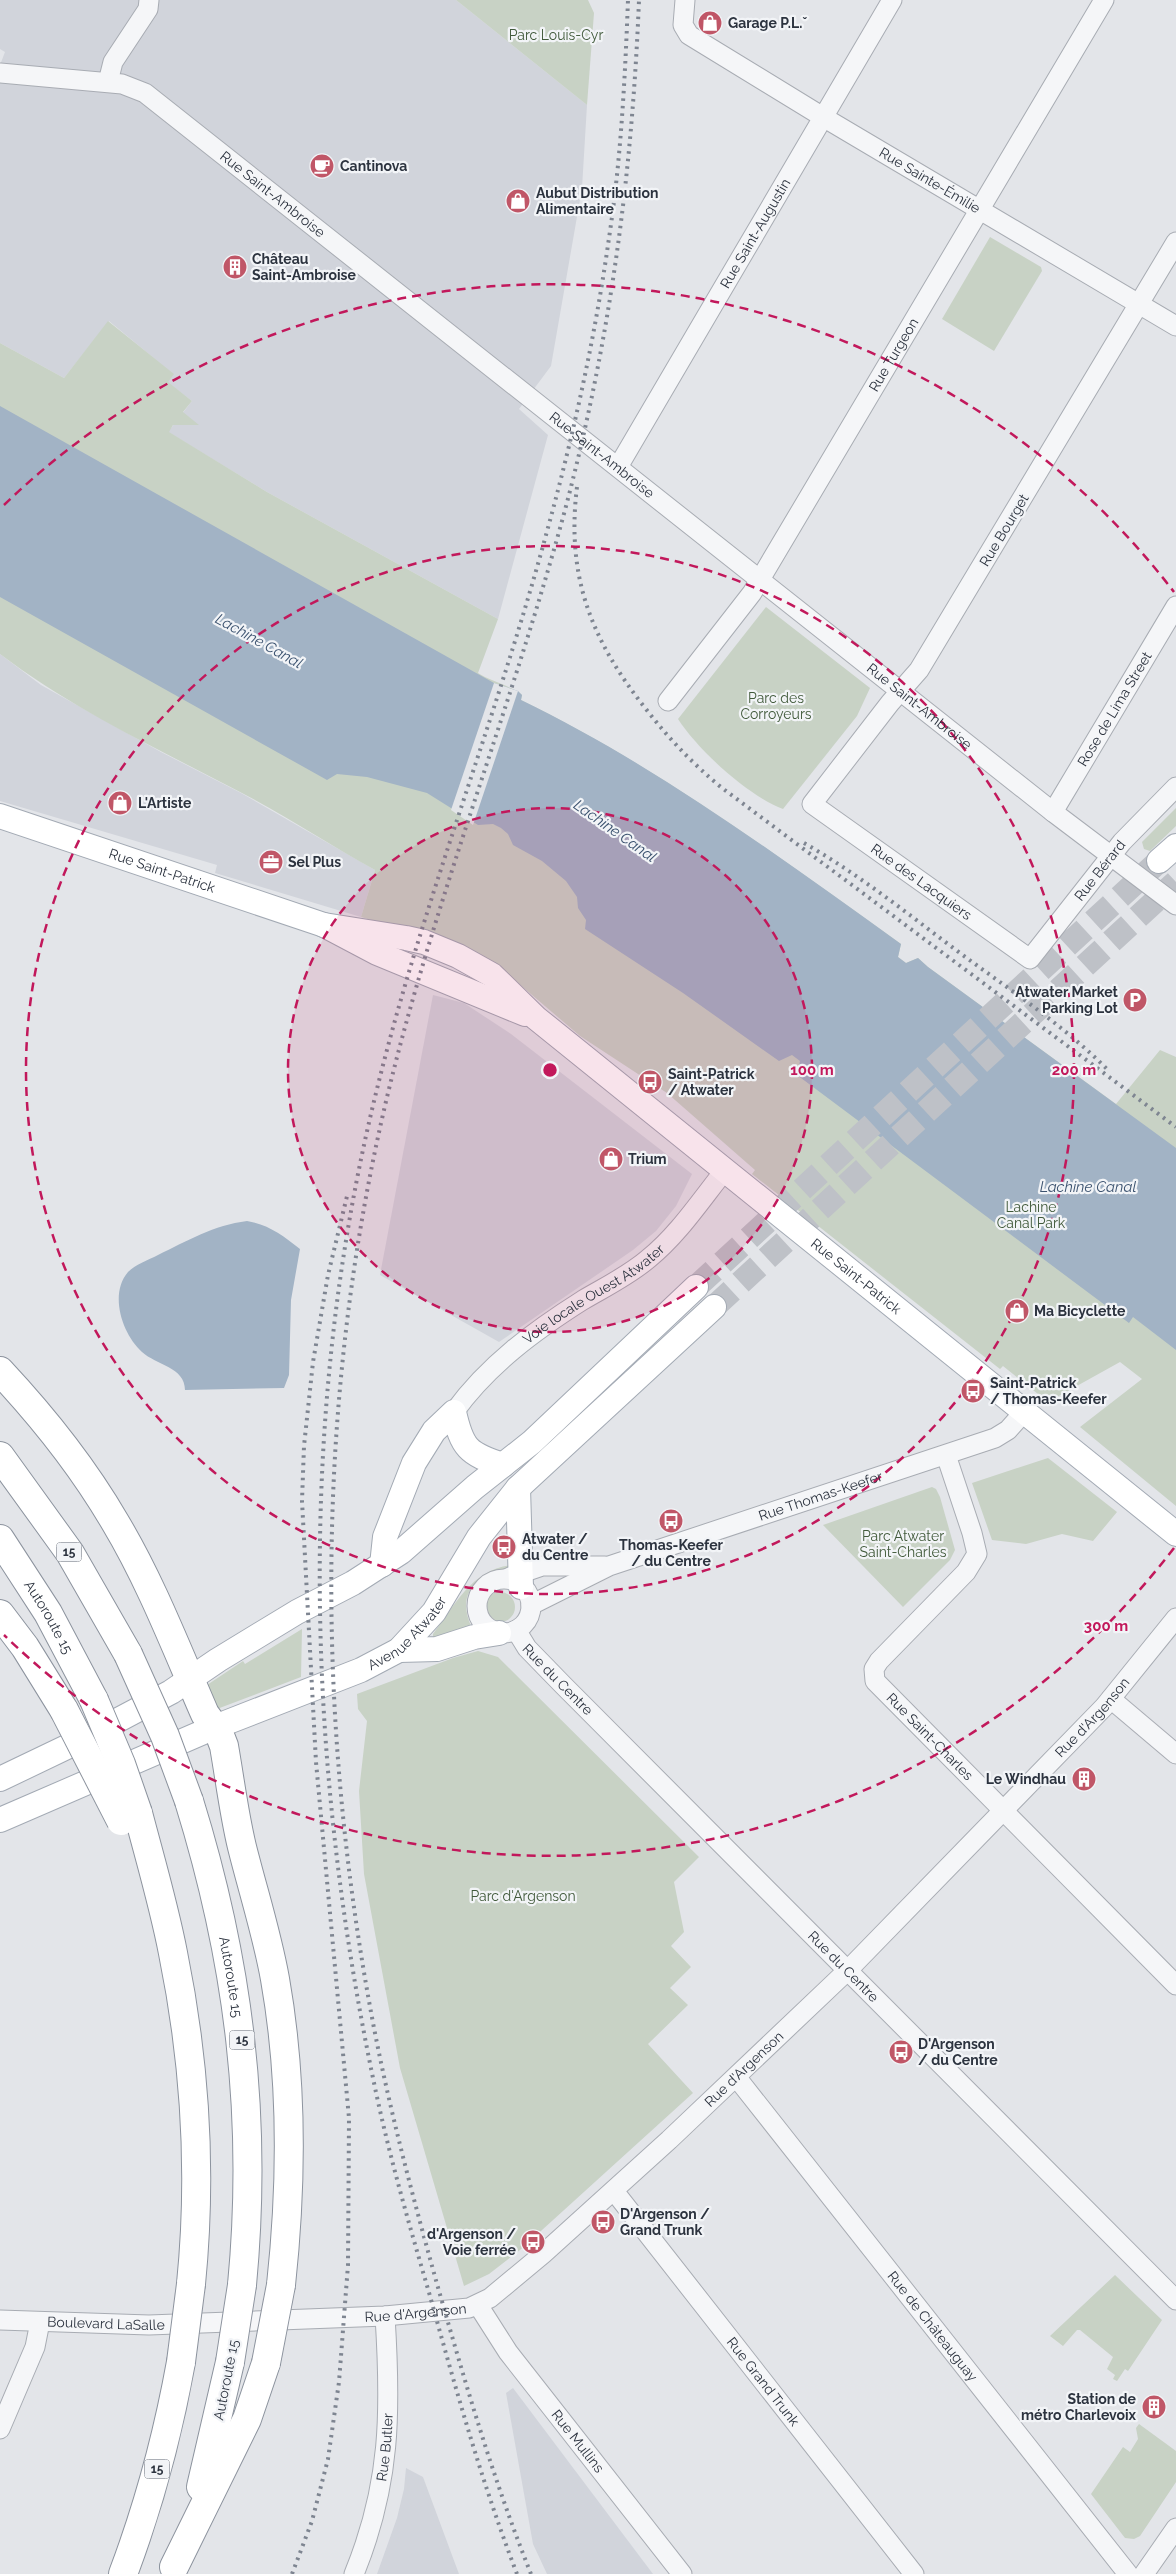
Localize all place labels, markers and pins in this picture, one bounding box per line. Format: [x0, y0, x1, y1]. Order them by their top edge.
shop icon: Garage P.L.ˇ [697, 10, 723, 36]
place label: Garage P.L.ˇ [728, 15, 808, 31]
cafe icon: Cantinova [309, 153, 335, 179]
place label: Cantinova [340, 158, 407, 174]
place label: Aubut Distribution Alimentaire [536, 185, 658, 217]
shop icon: Aubut Distribution Alimentaire [505, 188, 531, 214]
place label: Château Saint-Ambroise [252, 251, 356, 283]
building icon: Château Saint-Ambroise [222, 254, 248, 280]
shop icon: L'Artiste [107, 790, 133, 816]
place label: L'Artiste [138, 795, 192, 811]
office icon: Sel Plus [258, 849, 284, 875]
place label: Sel Plus [288, 854, 341, 870]
place label: Atwater Market Parking Lot [1015, 984, 1119, 1016]
parking icon: Atwater Market Parking Lot [1122, 987, 1148, 1013]
centre of rings [541, 1061, 559, 1079]
place label: Saint-Patrick / Atwater [668, 1066, 755, 1098]
bus stop icon: Saint-Patrick / Atwater [637, 1069, 663, 1095]
shop icon: Trium [598, 1146, 624, 1172]
place label: Trium [628, 1151, 667, 1167]
shop icon: Ma Bicyclette [1004, 1298, 1030, 1324]
place label: Ma Bicyclette [1034, 1303, 1126, 1319]
place label: Saint-Patrick / Thomas-Keefer [990, 1375, 1107, 1407]
bus stop icon: Saint-Patrick / Thomas-Keefer [960, 1378, 986, 1404]
bus stop icon: Thomas-Keefer / du Centre [658, 1508, 684, 1534]
place label: Atwater / du Centre [522, 1531, 589, 1563]
bus stop icon: Atwater / du Centre [491, 1534, 517, 1560]
place label: Thomas-Keefer / du Centre [619, 1537, 724, 1569]
building icon: Le Windhau [1071, 1766, 1097, 1792]
place label: Le Windhau [986, 1771, 1066, 1787]
place label: D'Argenson / du Centre [918, 2036, 998, 2068]
bus stop icon: D'Argenson / du Centre [888, 2039, 914, 2065]
place label: D'Argenson / Grand Trunk [620, 2206, 710, 2238]
bus stop icon: D'Argenson / Grand Trunk [590, 2209, 616, 2235]
place label: d'Argenson / Voie ferrée [427, 2226, 517, 2258]
bus stop icon: d'Argenson / Voie ferrée [520, 2229, 546, 2255]
place label: Station de métro Charlevoix [1021, 2391, 1137, 2423]
building icon: Station de métro Charlevoix [1141, 2394, 1167, 2420]

